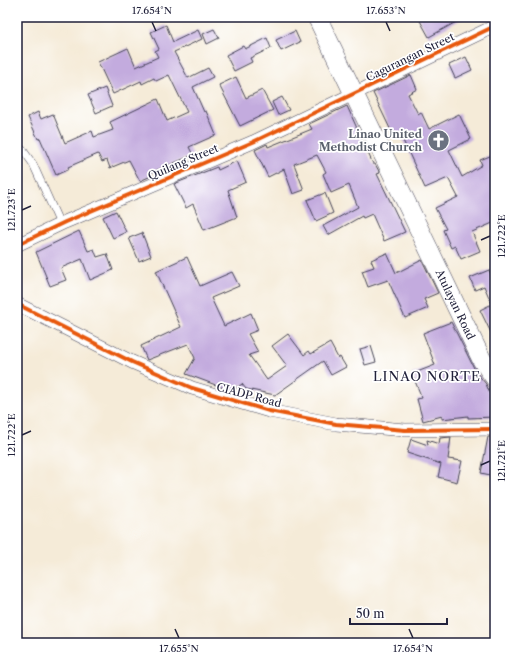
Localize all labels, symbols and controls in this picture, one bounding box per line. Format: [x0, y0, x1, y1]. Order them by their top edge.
text: 17.654°N [132, 4, 172, 17]
text: 17.653°N [366, 4, 406, 17]
street label: Cagurangan Street [363, 29, 457, 84]
place label: Linao United Methodist Church [319, 127, 423, 154]
church icon: Linao United Methodist Church [425, 127, 451, 153]
street label: Quilang Street [146, 141, 220, 183]
text: 121.723°E [5, 188, 18, 232]
text: 121.722°E [495, 214, 508, 258]
street label: Atulayan Road [432, 266, 478, 342]
district label: LINAO NORTE [373, 368, 481, 384]
street label: CIADP Road [215, 380, 283, 410]
text: 121.722°E [5, 413, 18, 457]
text: 121.721°E [495, 440, 508, 482]
scale bar [350, 600, 447, 626]
text: 50 m [356, 606, 385, 621]
text: 17.655°N [159, 642, 199, 655]
text: 17.654°N [393, 642, 433, 655]

